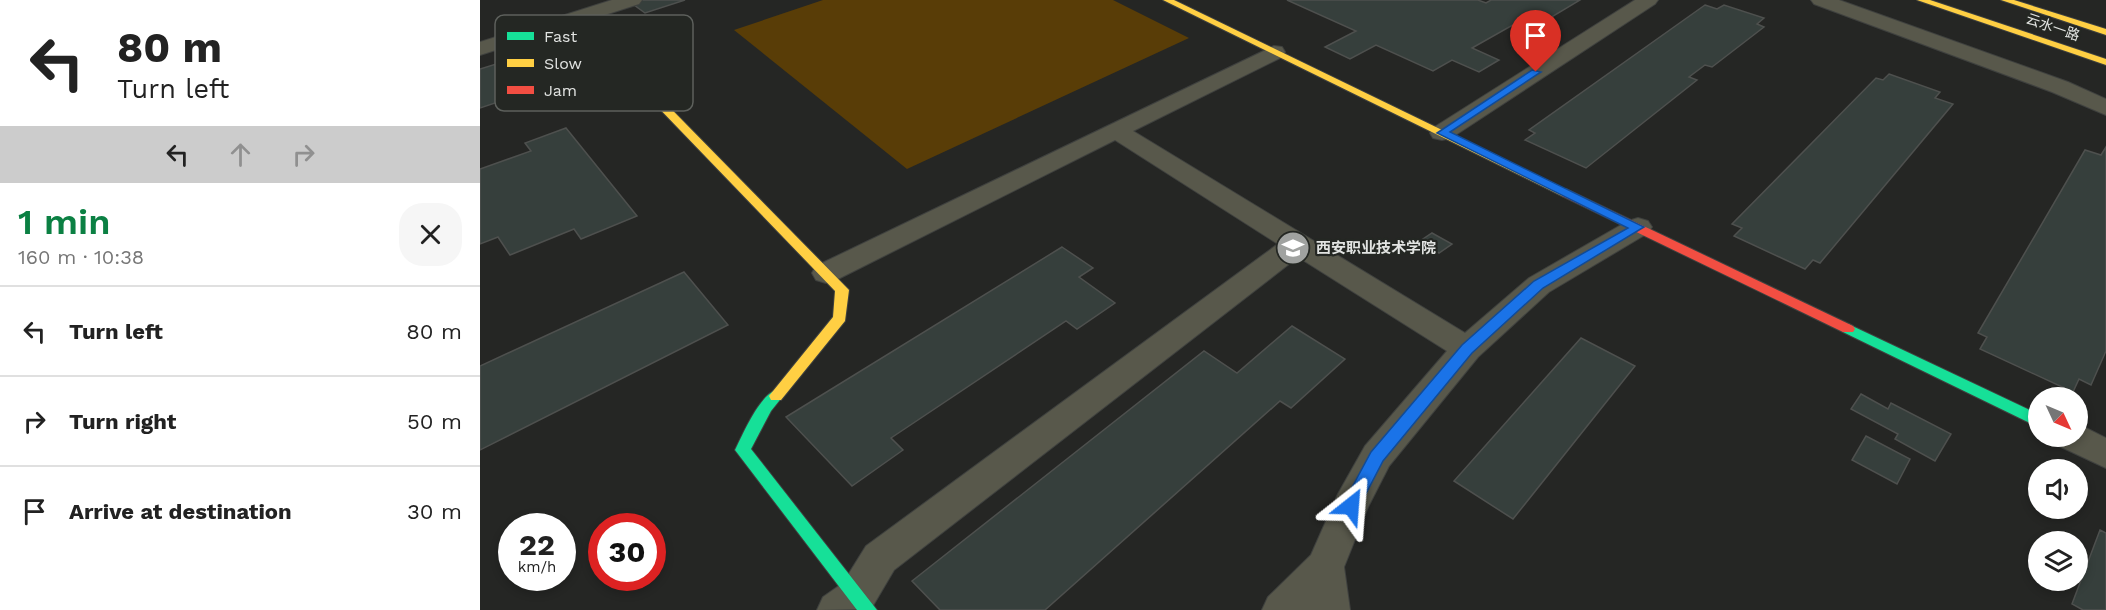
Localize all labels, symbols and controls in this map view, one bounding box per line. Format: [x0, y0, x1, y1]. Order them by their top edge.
pin [1510, 10, 1561, 72]
street label: 云水一路 [2024, 10, 2082, 44]
legend [495, 15, 693, 111]
icon: arrive [1519, 19, 1552, 52]
text: 80 m [117, 23, 222, 72]
icon: left [18, 24, 96, 102]
text: Fast [544, 27, 577, 46]
text: Slow [544, 54, 582, 73]
text: Turn left [117, 73, 229, 105]
text: Jam [544, 81, 577, 100]
icon: left [161, 138, 194, 171]
icon: ahead [224, 138, 257, 171]
icon: right [287, 138, 320, 171]
text: 1 min [18, 201, 110, 243]
button: close [399, 203, 462, 266]
school or university icon: 西安职业技术学院 [1275, 230, 1311, 266]
place label: 西安职业技术学院 [1316, 239, 1436, 257]
text: 160 m · 10:38 [18, 245, 144, 269]
icon: left [18, 315, 51, 348]
text: Turn left [69, 319, 163, 344]
text: 80 m [406, 319, 462, 344]
north arrow [2028, 387, 2088, 447]
map controls [2028, 387, 2088, 591]
icon: right [18, 405, 51, 438]
text: Turn right [69, 409, 176, 434]
text: 50 m [407, 409, 462, 434]
button: sound [2028, 459, 2088, 519]
position arrow [1319, 474, 1383, 538]
icon: arrive [18, 495, 51, 528]
text: Arrive at destination [69, 499, 292, 524]
text: 30 m [407, 499, 462, 524]
speed limit sign: 30 [588, 513, 666, 591]
text: 22 [519, 527, 555, 562]
button: layers [2028, 531, 2088, 591]
text: km/h [518, 558, 556, 576]

